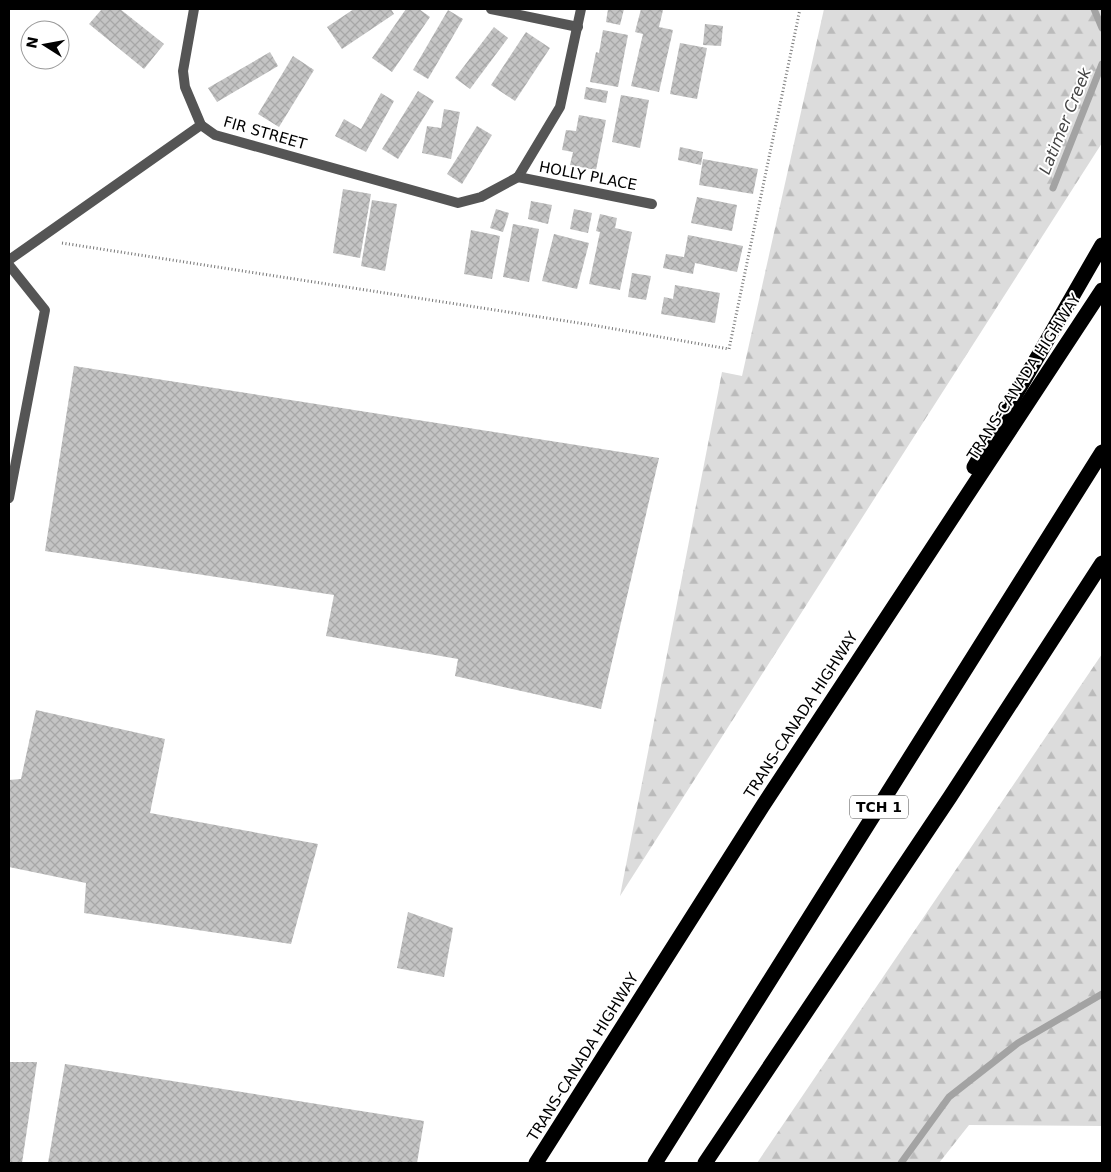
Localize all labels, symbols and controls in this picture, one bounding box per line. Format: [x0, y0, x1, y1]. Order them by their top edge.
north arrow [20, 20, 70, 70]
text: N [23, 35, 41, 50]
water label: Latimer Creek [1035, 64, 1095, 177]
street label: FIR STREET [221, 113, 309, 154]
street label: HOLLY PLACE [537, 158, 639, 194]
street label: TRANS-CANADA HIGHWAY [963, 290, 1085, 464]
street label: TRANS-CANADA HIGHWAY [740, 628, 862, 802]
road number: TCH 1 [850, 796, 908, 819]
street label: TRANS-CANADA HIGHWAY [523, 969, 643, 1145]

